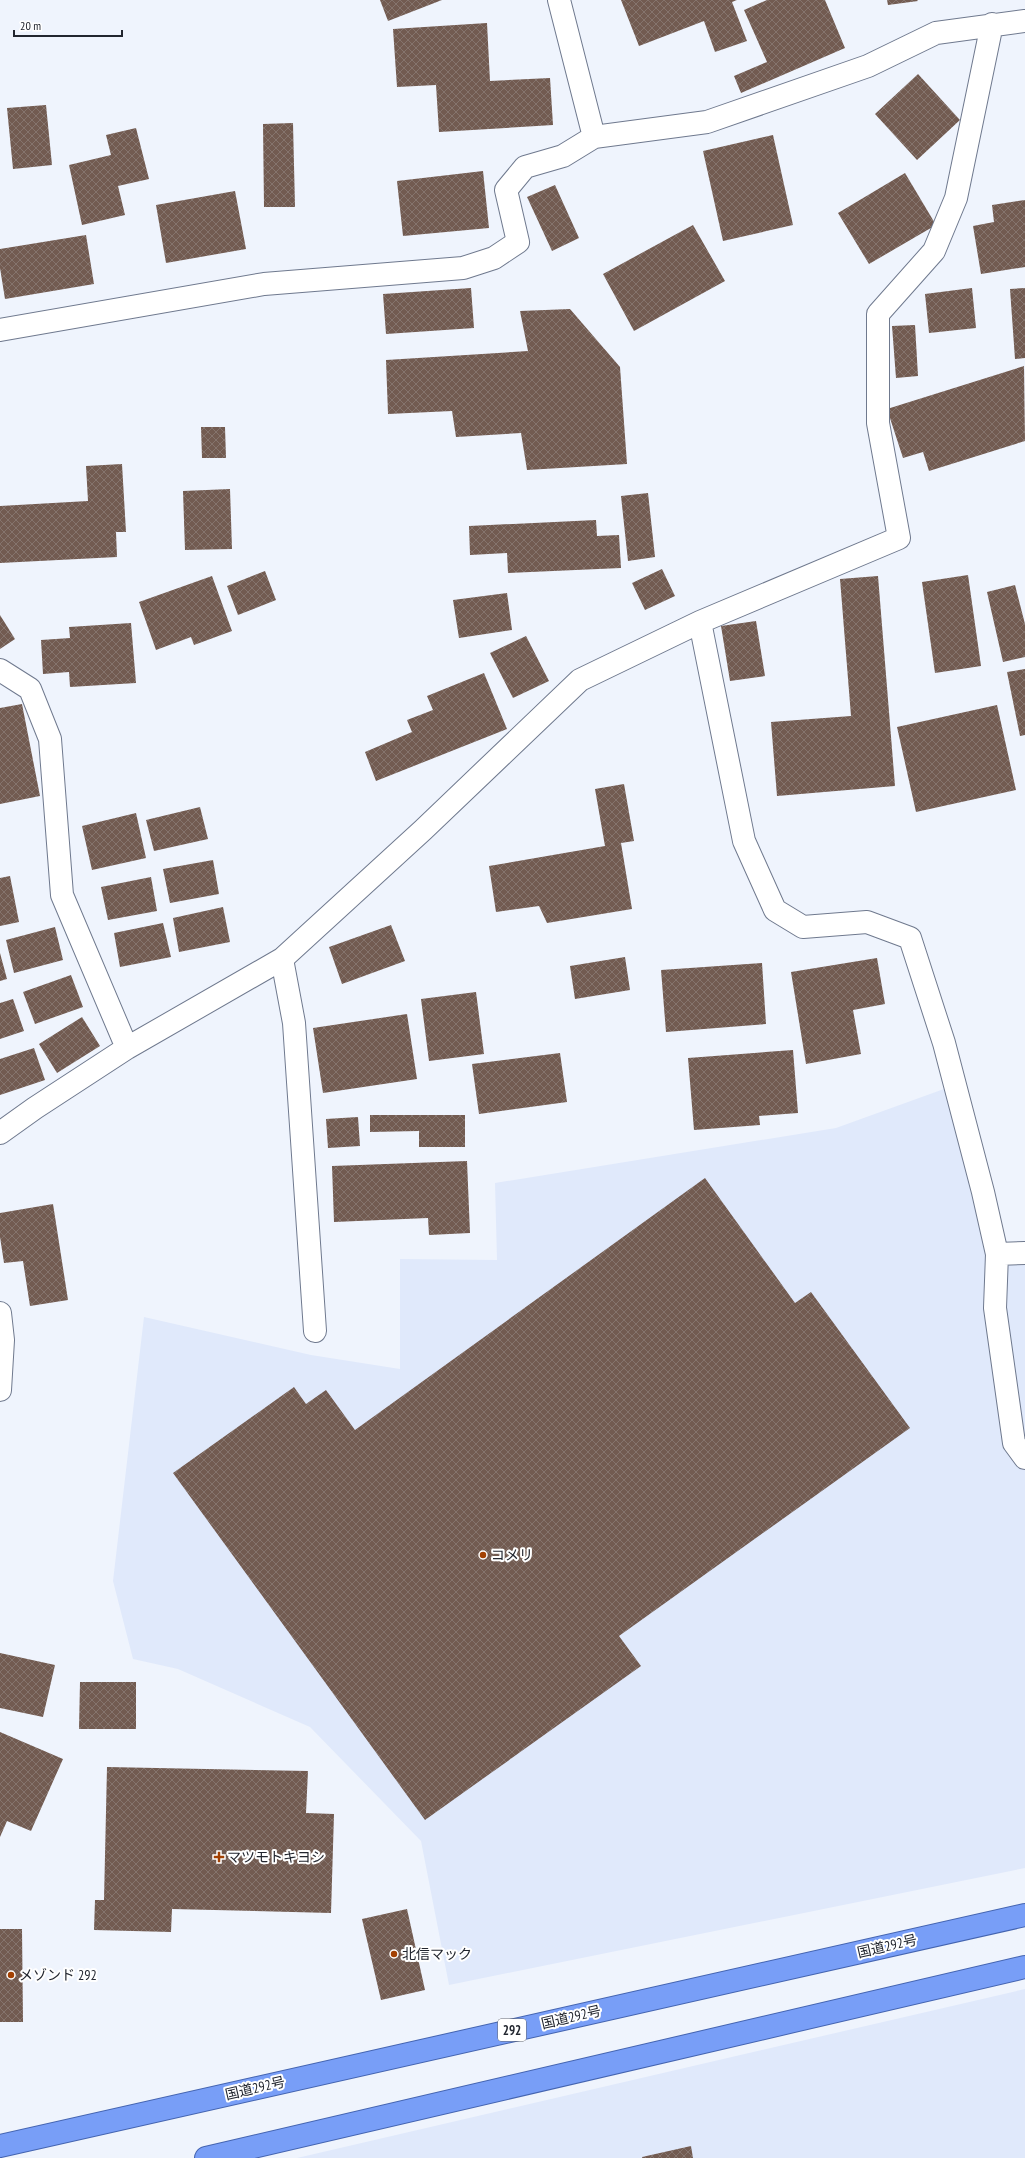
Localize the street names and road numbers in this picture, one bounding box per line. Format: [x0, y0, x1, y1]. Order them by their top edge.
street label: 国道292号 [855, 1930, 919, 1962]
street label: 国道292号 [539, 2001, 603, 2033]
road number: 292 [498, 2019, 526, 2041]
street label: 国道292号 [223, 2072, 287, 2104]

